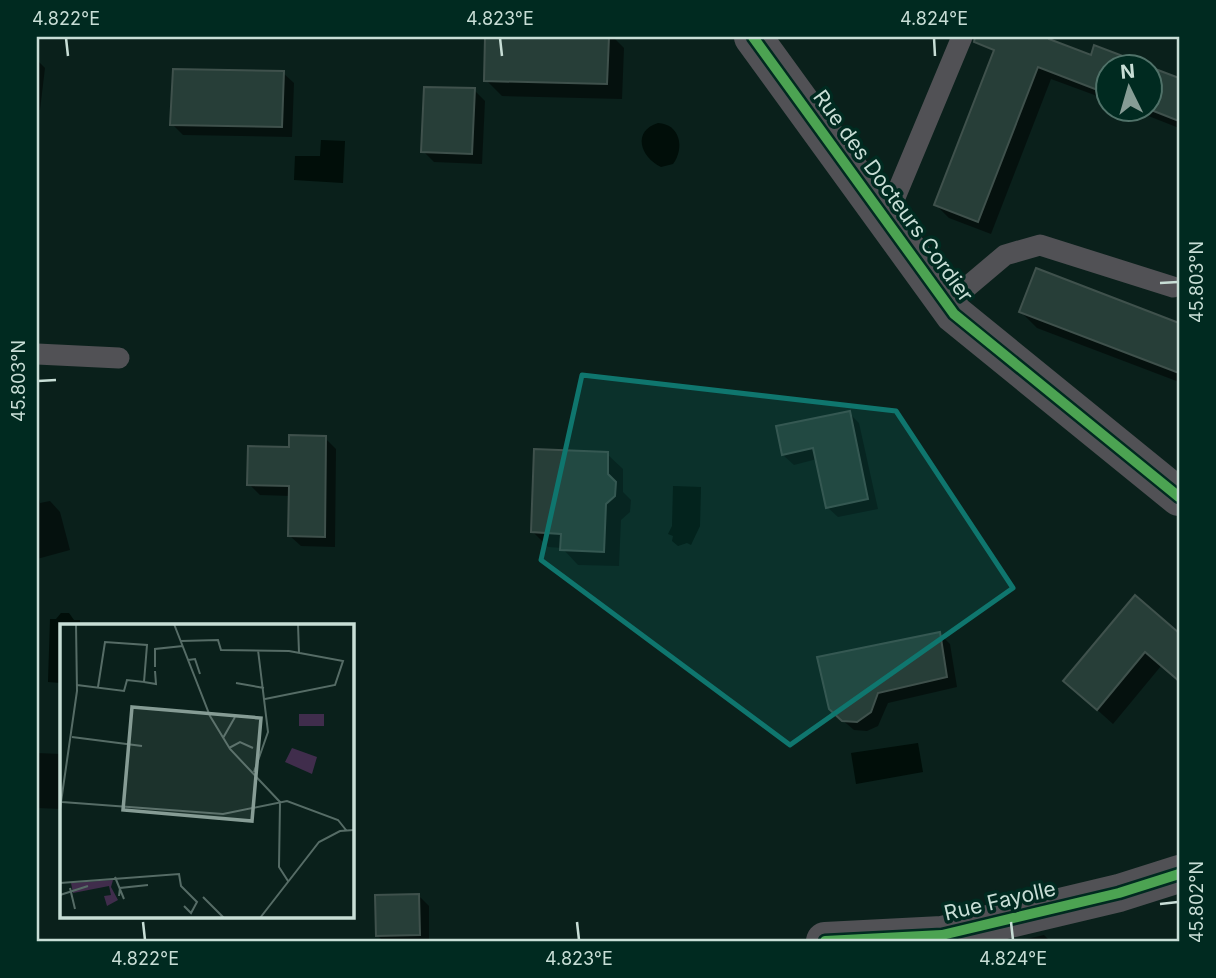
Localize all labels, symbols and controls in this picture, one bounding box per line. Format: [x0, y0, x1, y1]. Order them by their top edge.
text: 4.822°E [32, 8, 100, 29]
text: 4.823°E [466, 8, 534, 29]
text: 4.824°E [900, 8, 968, 29]
north arrow [1094, 52, 1164, 122]
text: N [1119, 59, 1136, 84]
street label: Rue des Docteurs Cordier [808, 85, 979, 307]
text: 45.803°N [1186, 241, 1207, 323]
text: 45.803°N [8, 340, 29, 422]
inset map [60, 624, 354, 918]
text: 45.802°N [1186, 861, 1207, 943]
street label: Rue Fayolle [942, 876, 1058, 925]
text: 4.822°E [111, 948, 179, 969]
text: 4.823°E [545, 948, 613, 969]
text: 4.824°E [979, 948, 1047, 969]

